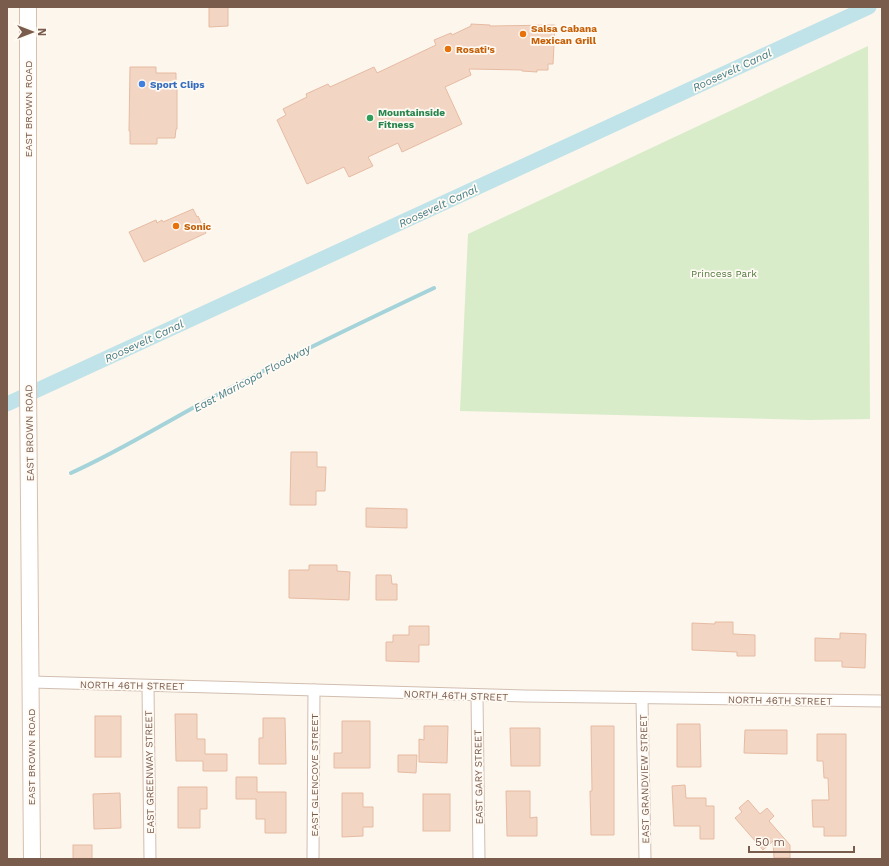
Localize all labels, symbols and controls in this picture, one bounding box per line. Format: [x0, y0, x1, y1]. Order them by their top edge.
north arrow [12, 12, 52, 52]
place label: Salsa Cabana Mexican Grill [531, 23, 597, 46]
text: N [35, 28, 48, 36]
marker: Salsa Cabana Mexican Grill [518, 29, 528, 39]
marker: Rosati's [443, 44, 453, 54]
place label: Rosati's [456, 44, 496, 55]
water label: Roosevelt Canal [691, 46, 774, 94]
street label: EAST BROWN ROAD [23, 61, 34, 157]
marker: Sport Clips [137, 79, 147, 89]
place label: Sport Clips [150, 79, 205, 90]
place label: Mountainside Fitness [378, 107, 445, 130]
marker: Mountainside Fitness [365, 113, 375, 123]
water label: Roosevelt Canal [397, 182, 480, 230]
marker: Sonic [171, 221, 181, 231]
place label: Sonic [184, 221, 212, 232]
park label: Princess Park [691, 268, 757, 279]
water label: Roosevelt Canal [103, 317, 186, 365]
water label: East Maricopa Floodway [192, 341, 314, 415]
street label: EAST BROWN ROAD [23, 385, 36, 481]
street label: NORTH 46TH STREET [80, 679, 184, 692]
street label: NORTH 46TH STREET [404, 688, 508, 703]
street label: NORTH 46TH STREET [728, 694, 832, 707]
street label: EAST BROWN ROAD [26, 709, 37, 805]
street label: EAST GREENWAY STREET [143, 710, 156, 834]
street label: EAST GLENCOVE STREET [309, 713, 320, 837]
street label: EAST GRANDVIEW STREET [638, 714, 651, 844]
street label: EAST GARY STREET [472, 730, 485, 824]
scale bar [749, 828, 854, 854]
text: 50 m [755, 835, 785, 849]

